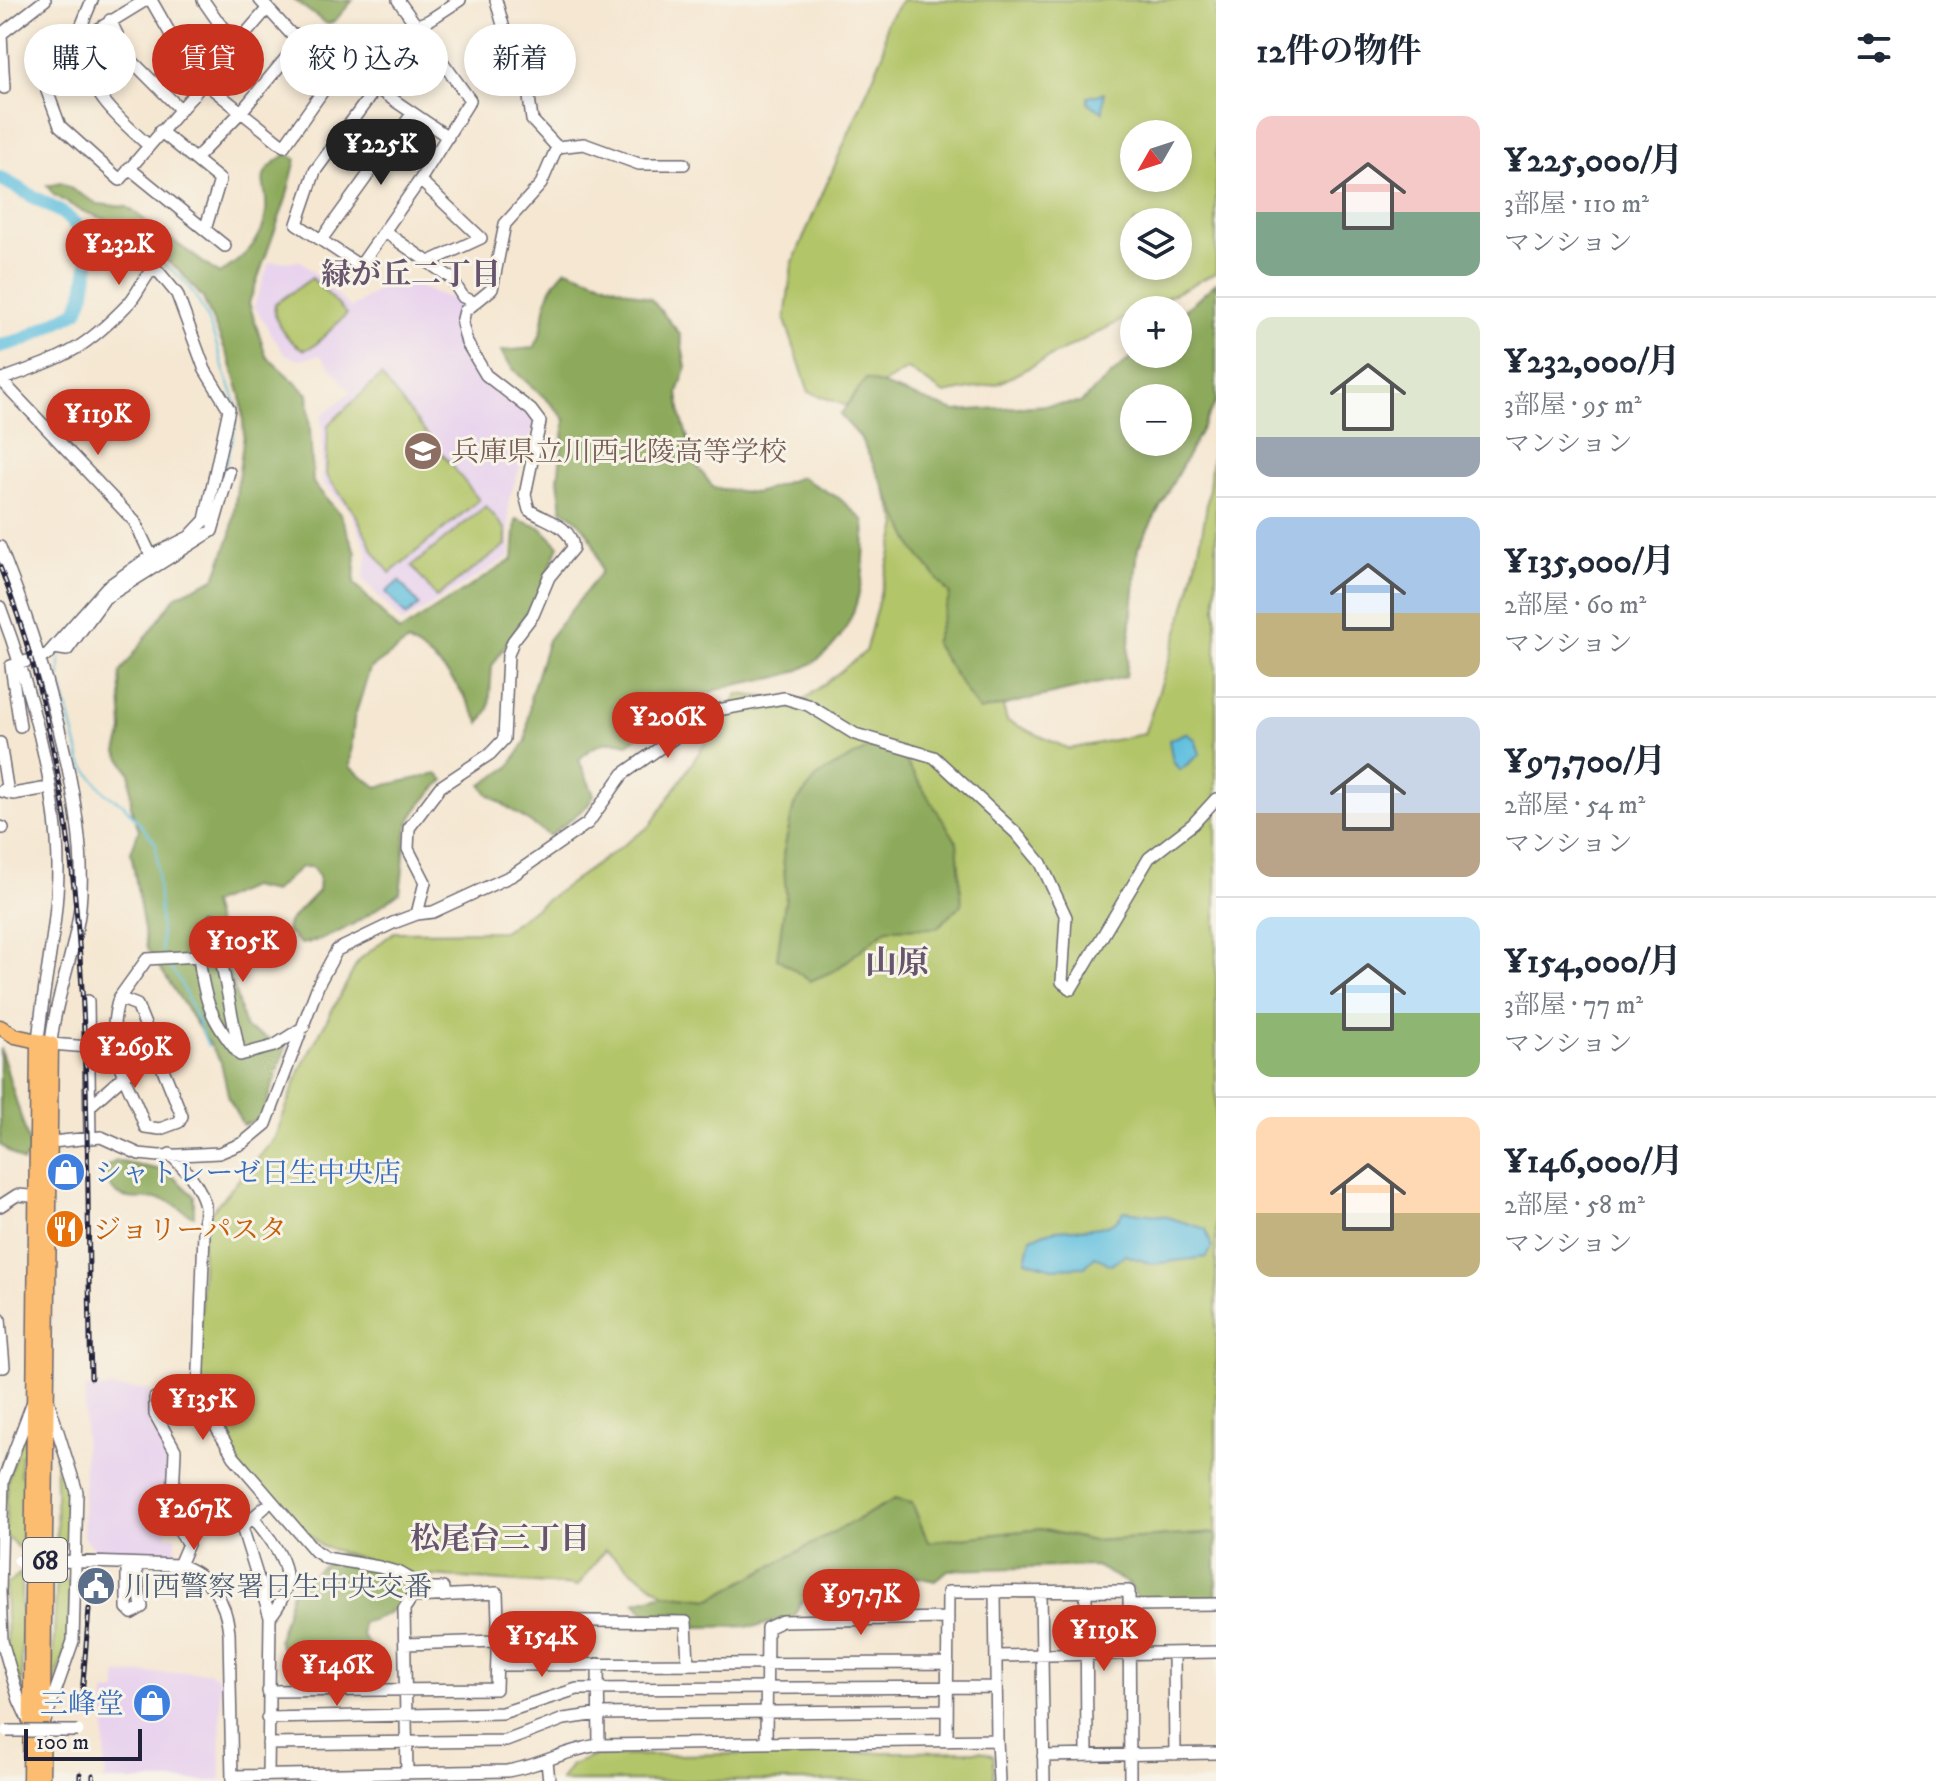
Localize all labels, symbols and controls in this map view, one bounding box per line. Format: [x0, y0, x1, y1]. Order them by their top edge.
chip: 購入 [24, 24, 136, 96]
chip: 賃貸 [152, 24, 264, 96]
chip: 絞り込み [280, 24, 448, 96]
chip: 新着 [464, 24, 576, 96]
icon: filters [1852, 26, 1896, 70]
text: 12件の物件 [1256, 31, 1421, 73]
pin: ¥225K [325, 119, 437, 187]
north arrow [1120, 120, 1192, 192]
map controls [1120, 120, 1192, 456]
text: ¥225K [344, 128, 418, 161]
text: ¥225,000/月 [1504, 140, 1683, 182]
icon: home [1320, 148, 1416, 244]
text: 3部屋 · 110 m² [1504, 188, 1649, 221]
button: layers [1120, 208, 1192, 280]
pin: ¥232K [63, 219, 175, 287]
text: マンション [1504, 227, 1633, 260]
text: ¥232K [84, 228, 154, 261]
district label: 緑が丘二丁目 [321, 257, 501, 294]
button: + [1120, 296, 1192, 368]
text: ¥232,000/月 [1504, 341, 1681, 383]
icon: home [1320, 349, 1416, 445]
button: − [1120, 384, 1192, 456]
pin: ¥119K [42, 389, 154, 457]
text: 3部屋 · 95 m² [1504, 389, 1642, 422]
text: ¥119K [64, 398, 132, 431]
text: マンション [1504, 428, 1633, 461]
school or university icon: 兵庫県立川西北陵高等学校 [402, 430, 444, 472]
place label: 兵庫県立川西北陵高等学校 [451, 435, 787, 470]
text: ¥135,000/月 [1504, 541, 1675, 583]
icon: home [1320, 549, 1416, 645]
text: 2部屋 · 60 m² [1504, 589, 1646, 622]
text: マンション [1504, 628, 1633, 661]
pin: ¥206K [612, 692, 724, 760]
text: ¥206K [630, 701, 706, 734]
text: ¥97,700/月 [1504, 741, 1666, 783]
icon: home [1320, 749, 1416, 845]
text: 2部屋 · 54 m² [1504, 789, 1645, 822]
text: マンション [1504, 828, 1633, 861]
pin: ¥105K [187, 916, 299, 984]
text: ¥105K [207, 925, 279, 958]
text: ¥154,000/月 [1504, 941, 1682, 983]
district label: 山原 [865, 944, 929, 984]
icon: home [1320, 949, 1416, 1045]
text: 3部屋 · 77 m² [1504, 989, 1643, 1022]
pin: ¥269K [79, 1022, 191, 1090]
text: マンション [1504, 1028, 1633, 1061]
text: ¥269K [98, 1031, 173, 1064]
text: ¥146,000/月 [1504, 1141, 1684, 1183]
icon: home [1320, 1149, 1416, 1245]
shop icon: シャトレーゼ日生中央店 [45, 1151, 87, 1193]
place label: シャトレーゼ日生中央店 [94, 1156, 401, 1191]
text: 2部屋 · 58 m² [1504, 1189, 1645, 1222]
restaurant icon: ジョリーパスタ [44, 1208, 86, 1250]
place label: ジョリーパスタ [93, 1213, 287, 1248]
text: マンション [1504, 1228, 1633, 1261]
pin: ¥135K [147, 1374, 259, 1442]
text: ¥135K [169, 1383, 237, 1416]
pin: ¥267K [138, 1484, 250, 1552]
text: ¥267K [156, 1493, 232, 1526]
district label: 松尾台三丁目 [410, 1521, 590, 1558]
road number: 68 [23, 1538, 67, 1582]
public building icon: 川西警察署日生中央交番 [75, 1565, 117, 1607]
pin: ¥97.7K [796, 1569, 926, 1637]
place label: 川西警察署日生中央交番 [124, 1570, 432, 1605]
text: ¥97.7K [821, 1578, 901, 1611]
pin: ¥119K [1048, 1605, 1160, 1673]
pin: ¥154K [486, 1611, 598, 1679]
text: ¥119K [1070, 1614, 1138, 1647]
text: ¥154K [506, 1620, 578, 1653]
pin: ¥146K [281, 1640, 393, 1708]
text: ¥146K [300, 1649, 374, 1682]
shop icon: 三峰堂 [131, 1682, 173, 1724]
place label: 三峰堂 [40, 1687, 124, 1722]
scale bar [24, 1725, 142, 1761]
text: 100 m [36, 1729, 89, 1756]

